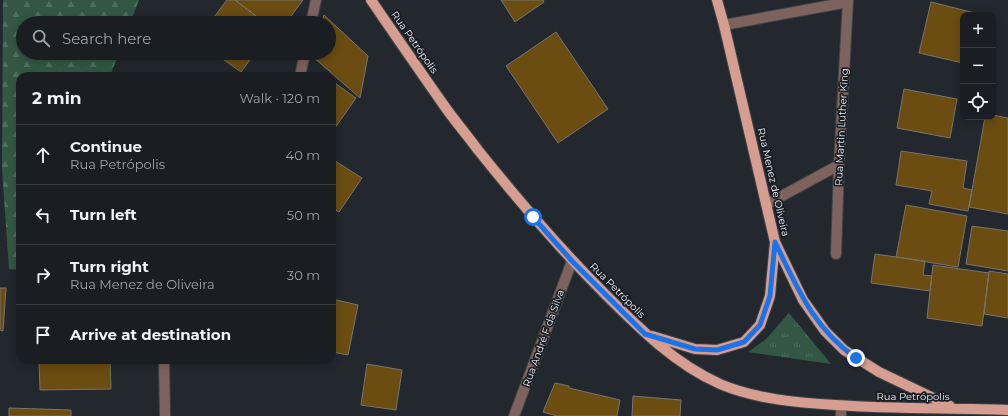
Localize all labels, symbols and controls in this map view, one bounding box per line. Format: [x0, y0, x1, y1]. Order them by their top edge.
street label: Rua Petrópolis [388, 9, 441, 76]
map controls [960, 12, 996, 120]
button: + [960, 12, 996, 48]
search box [16, 16, 336, 60]
icon: search [30, 27, 52, 49]
text: Search here [62, 29, 151, 48]
button: − [960, 48, 996, 84]
street label: Rua Martin Luther King [832, 68, 851, 186]
button: locate [960, 84, 996, 120]
text: 2 min [32, 88, 82, 108]
text: Walk · 120 m [239, 90, 320, 106]
street label: Rua Menez de Oliveira [755, 126, 792, 238]
text: Continue [70, 137, 142, 156]
icon: ahead [32, 144, 54, 166]
text: 40 m [286, 147, 320, 163]
text: Rua Petrópolis [70, 156, 165, 172]
icon: left [32, 204, 54, 226]
text: Turn left [70, 205, 137, 224]
text: 50 m [287, 207, 320, 223]
route start [524, 208, 542, 226]
text: Turn right [70, 257, 149, 276]
street label: Rua Petrópolis [587, 260, 648, 321]
icon: right [32, 264, 54, 286]
text: 30 m [287, 267, 320, 283]
text: Rua Menez de Oliveira [70, 276, 215, 292]
street label: Rua André F da Silva [520, 288, 567, 389]
icon: arrive [32, 324, 54, 346]
text: Arrive at destination [70, 325, 231, 344]
route end [847, 349, 865, 367]
street label: Rua Petrópolis [876, 390, 950, 403]

